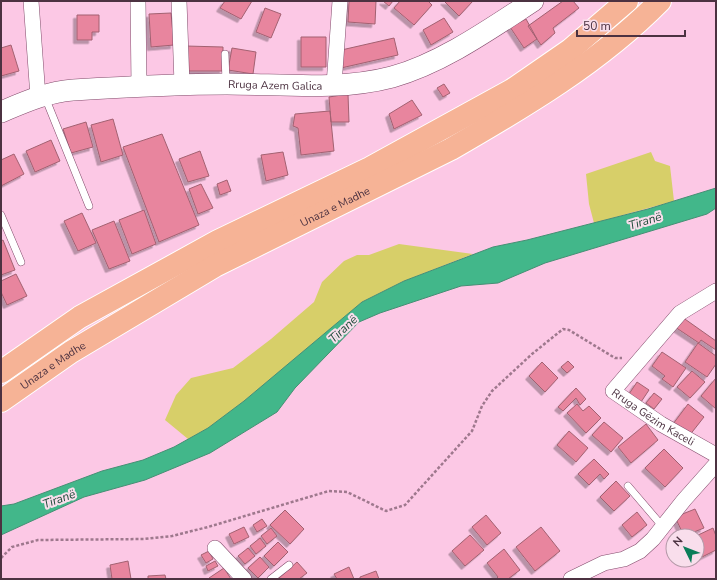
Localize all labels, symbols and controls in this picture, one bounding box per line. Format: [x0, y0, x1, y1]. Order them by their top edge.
scale bar [577, 12, 685, 38]
text: 50 m [583, 18, 611, 34]
street label: Rruga Azem Galica [228, 76, 323, 93]
street label: Unaza e Madhe [297, 183, 373, 230]
water label: Tiranë [626, 208, 664, 234]
water label: Tiranë [325, 311, 361, 346]
street label: Unaza e Madhe [17, 337, 88, 393]
street label: Rruga Gëzim Kaceli [609, 385, 697, 449]
water label: Tiranë [40, 485, 78, 512]
north arrow [665, 528, 705, 568]
text: N [670, 533, 686, 550]

